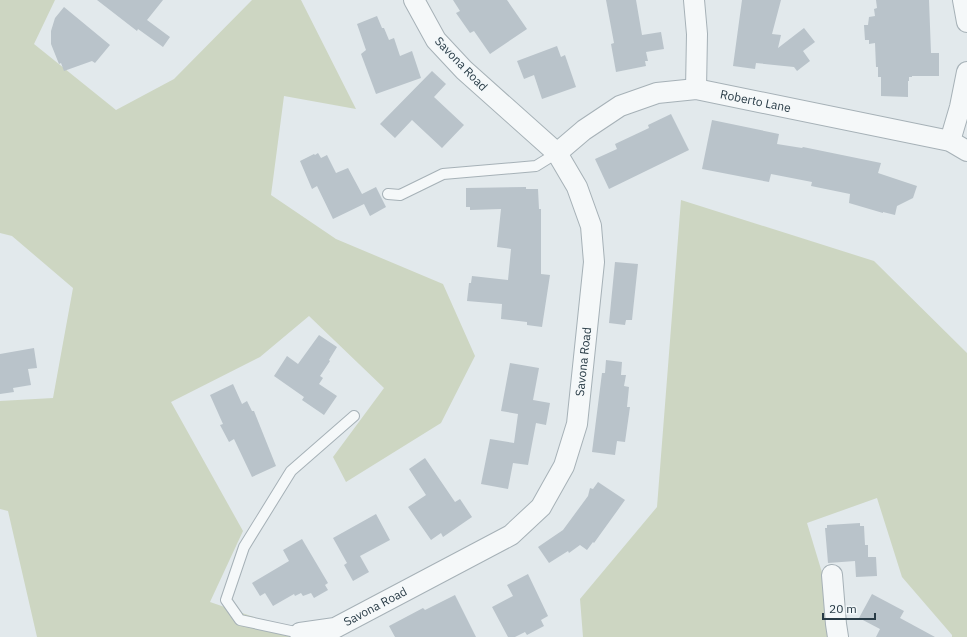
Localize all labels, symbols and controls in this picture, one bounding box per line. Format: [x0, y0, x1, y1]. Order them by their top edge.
street label: Savona Road [432, 33, 491, 94]
street label: Roberto Lane [719, 86, 793, 115]
street label: Savona Road [572, 326, 594, 397]
street label: Savona Road [341, 583, 409, 629]
scale bar [823, 595, 875, 621]
text: 20 m [829, 601, 857, 616]

